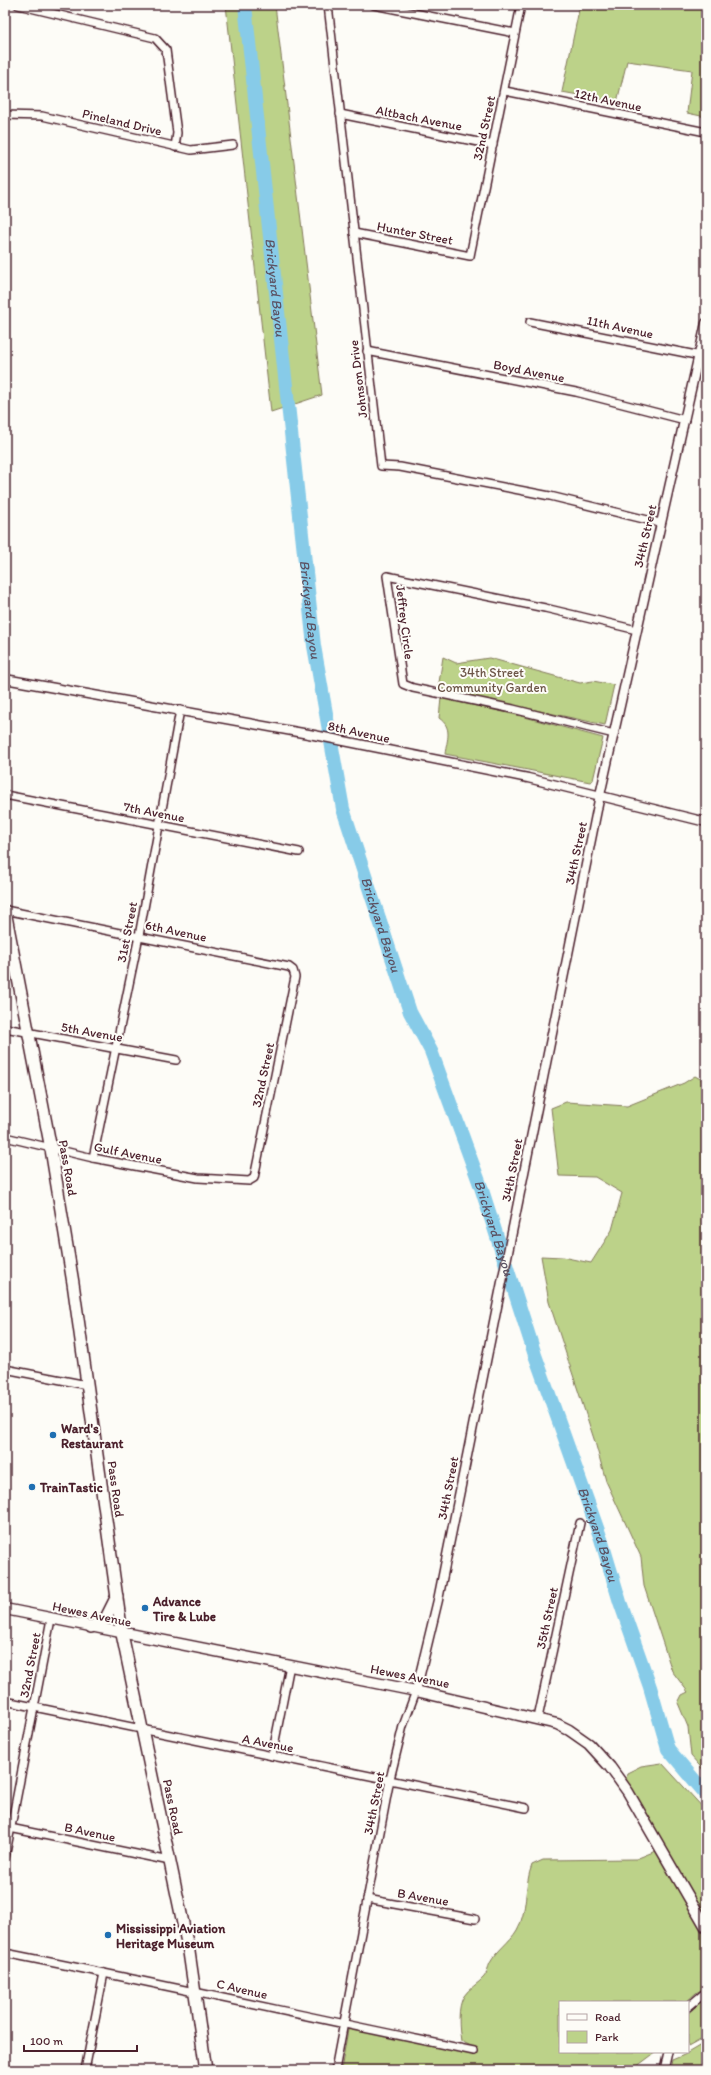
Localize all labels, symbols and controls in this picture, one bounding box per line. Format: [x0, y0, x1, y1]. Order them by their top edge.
street label: 12th Avenue [573, 86, 643, 114]
street label: 32nd Street [470, 94, 498, 162]
street label: Altbach Avenue [375, 102, 463, 134]
street label: Pineland Drive [81, 106, 163, 138]
street label: Hunter Street [376, 218, 454, 248]
water label: Brickyard Bayou [262, 237, 289, 338]
street label: 11th Avenue [585, 313, 655, 341]
street label: Johnson Drive [346, 339, 370, 419]
street label: Boyd Avenue [492, 357, 566, 385]
street label: 34th Street [630, 503, 660, 569]
water label: Brickyard Bayou [296, 559, 325, 660]
street label: Jeffrey Circle [393, 584, 417, 660]
park label: 34th Street Community Garden [437, 665, 547, 695]
street label: 8th Avenue [327, 718, 391, 746]
street label: 7th Avenue [122, 799, 186, 825]
street label: 34th Street [562, 820, 590, 886]
water label: Brickyard Bayou [358, 875, 405, 975]
street label: 31st Street [114, 900, 140, 964]
street label: 6th Avenue [144, 917, 208, 945]
street label: 5th Avenue [60, 1019, 124, 1045]
street label: 32nd Street [249, 1041, 277, 1109]
street label: 34th Street [499, 1137, 525, 1203]
street label: Pass Road [56, 1139, 80, 1197]
street label: Gulf Avenue [93, 1139, 163, 1167]
water label: Brickyard Bayou [471, 1178, 517, 1278]
place label: Ward's Restaurant [61, 1421, 124, 1451]
marker: Ward's Restaurant [48, 1430, 58, 1440]
street label: 34th Street [435, 1455, 461, 1521]
street label: Pass Road [105, 1460, 127, 1518]
place label: TrainTastic [39, 1480, 103, 1495]
marker: TrainTastic [27, 1482, 37, 1492]
water label: Brickyard Bayou [575, 1485, 622, 1584]
street label: 35th Street [533, 1586, 561, 1650]
place label: Advance Tire & Lube [152, 1594, 216, 1624]
street label: Hewes Avenue [51, 1598, 133, 1630]
marker: Advance Tire & Lube [140, 1603, 150, 1613]
street label: 32nd Street [16, 1631, 44, 1699]
street label: Hewes Avenue [369, 1661, 451, 1691]
street label: A Avenue [241, 1731, 295, 1755]
street label: 34th Street [361, 1770, 387, 1836]
street label: Pass Road [160, 1778, 186, 1836]
street label: B Avenue [63, 1819, 117, 1845]
street label: B Avenue [396, 1885, 450, 1909]
place label: Mississippi Aviation Heritage Museum [116, 1921, 226, 1952]
marker: Mississippi Aviation Heritage Museum [103, 1930, 113, 1940]
street label: C Avenue [215, 1976, 269, 2002]
legend [559, 2001, 689, 2053]
text: Road [595, 2010, 621, 2024]
scale bar [24, 2027, 137, 2053]
text: Park [595, 2030, 619, 2044]
text: 100 m [30, 2034, 63, 2048]

